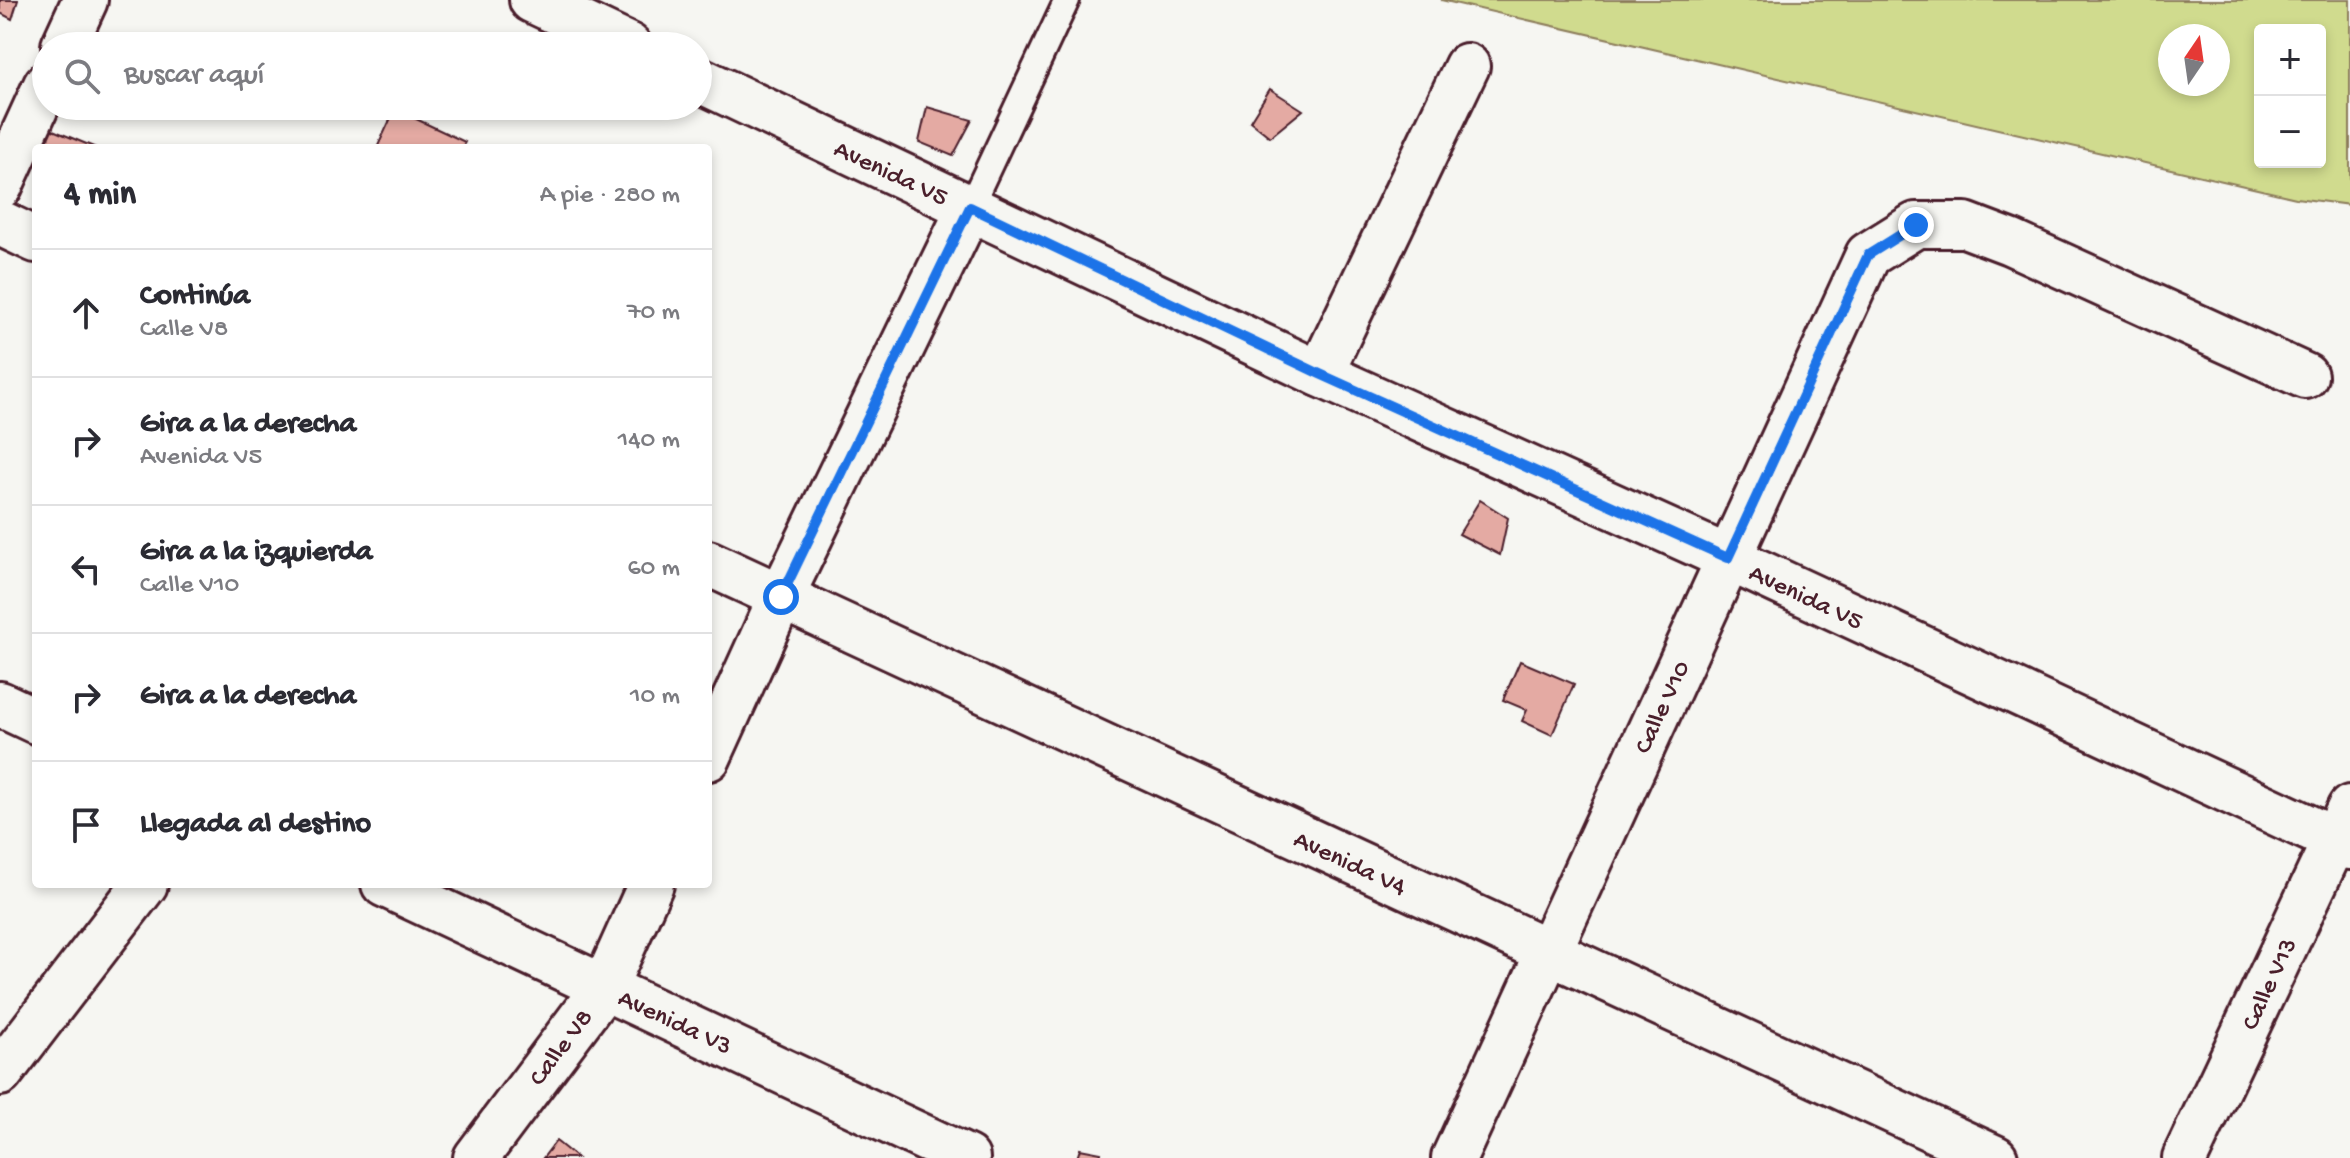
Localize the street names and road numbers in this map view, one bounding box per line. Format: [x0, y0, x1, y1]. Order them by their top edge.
street label: Avenida V5 [828, 135, 952, 215]
street label: Avenida V5 [1743, 559, 1867, 639]
street label: Calle V10 [1629, 656, 1699, 759]
street label: Avenida V4 [1288, 826, 1410, 905]
street label: Calle V13 [2236, 934, 2306, 1036]
street label: Avenida V3 [612, 984, 736, 1064]
street label: Calle V8 [524, 1004, 602, 1093]

